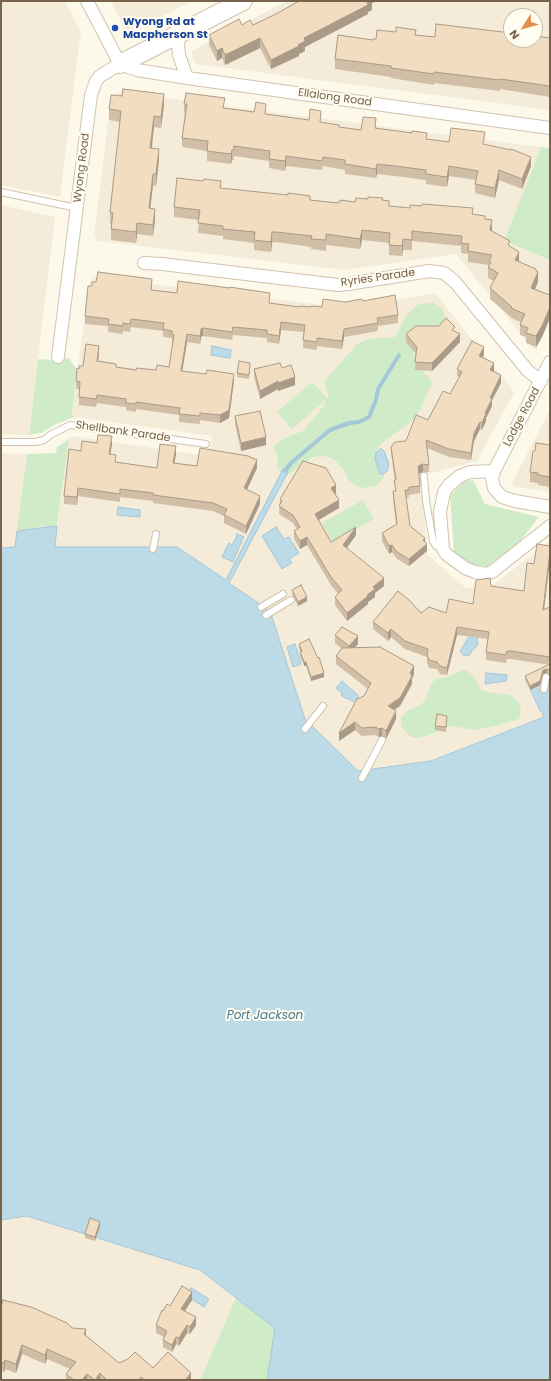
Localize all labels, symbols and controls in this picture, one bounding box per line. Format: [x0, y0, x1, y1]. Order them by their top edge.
north arrow [503, 8, 543, 48]
place label: Wyong Rd at Macpherson St [123, 15, 208, 41]
marker: Wyong Rd at Macpherson St [110, 23, 120, 33]
text: N [505, 26, 523, 43]
street label: Ellalong Road [297, 86, 373, 110]
street label: Wyong Road [71, 132, 93, 204]
street label: Ryries Parade [340, 266, 416, 290]
street label: Lodge Road [501, 385, 543, 449]
street label: Shellbank Parade [75, 419, 171, 445]
water label: Port Jackson [227, 1009, 303, 1023]

